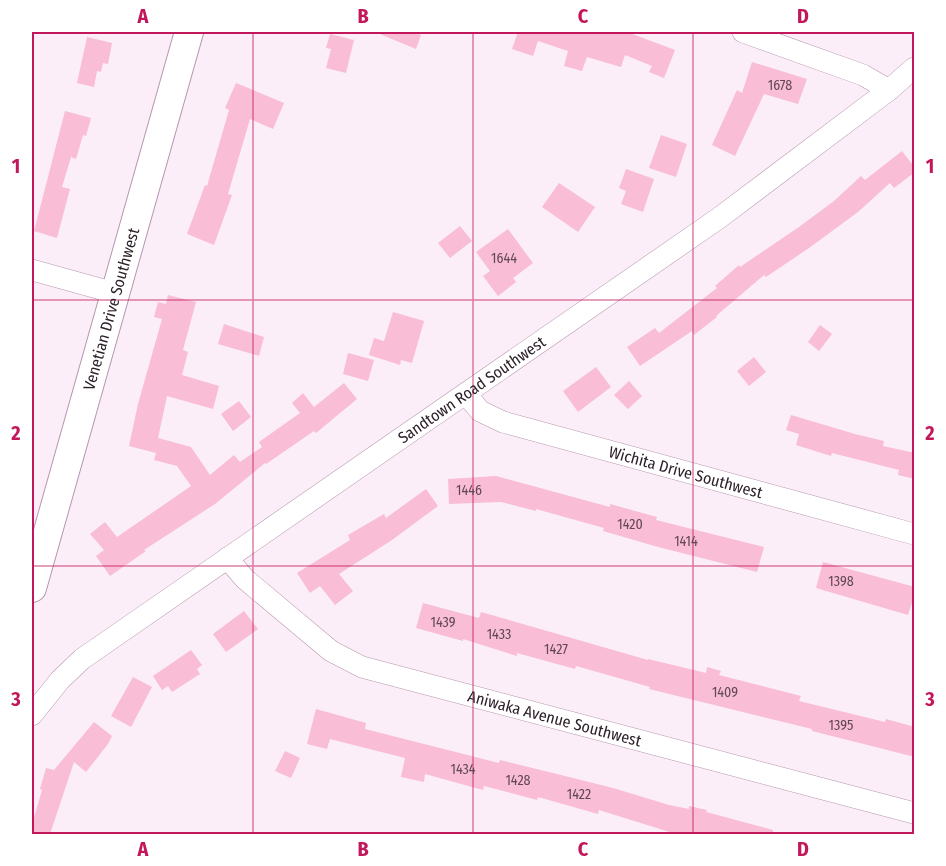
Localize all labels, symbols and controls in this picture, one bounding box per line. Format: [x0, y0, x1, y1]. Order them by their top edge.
text: A [137, 4, 150, 28]
text: B [357, 4, 369, 28]
text: C [578, 4, 589, 28]
text: D [797, 4, 809, 28]
house number: 1678 [768, 77, 792, 94]
text: 1 [12, 154, 20, 178]
text: 1 [926, 154, 934, 178]
street label: Venetian Drive Southwest [79, 225, 143, 392]
house number: 1644 [491, 250, 517, 267]
street label: Sandtown Road Southwest [394, 331, 549, 447]
text: 2 [10, 421, 21, 445]
text: 2 [924, 421, 935, 445]
street label: Wichita Drive Southwest [607, 442, 766, 502]
house number: 1446 [456, 482, 482, 499]
house number: 1420 [617, 516, 643, 533]
house number: 1414 [674, 533, 698, 550]
house number: 1398 [828, 573, 854, 590]
house number: 1439 [430, 614, 456, 631]
house number: 1433 [487, 626, 511, 643]
house number: 1427 [544, 641, 568, 658]
house number: 1409 [712, 684, 738, 701]
street label: Aniwaka Avenue Southwest [466, 686, 644, 750]
text: 3 [10, 687, 21, 711]
text: 3 [924, 687, 935, 711]
house number: 1395 [829, 717, 853, 734]
house number: 1434 [450, 761, 476, 778]
house number: 1428 [505, 772, 531, 789]
house number: 1422 [567, 786, 591, 803]
text: A [137, 837, 150, 861]
text: B [357, 837, 369, 861]
text: C [578, 837, 589, 861]
text: D [797, 837, 809, 861]

